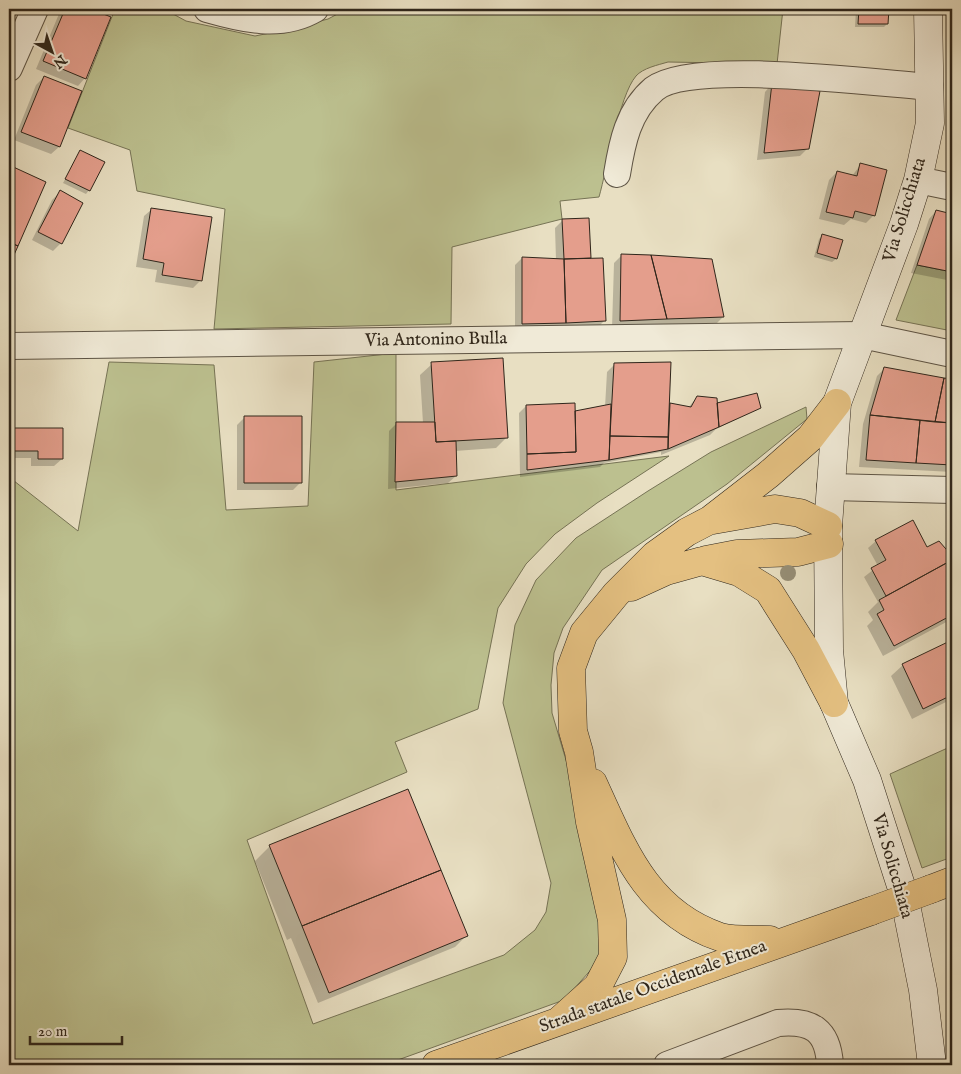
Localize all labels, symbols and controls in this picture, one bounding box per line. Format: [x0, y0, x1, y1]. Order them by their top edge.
north arrow [28, 28, 78, 78]
text: N [49, 50, 71, 72]
street label: Via Solicchiata [878, 155, 932, 266]
street label: Via Antonino Bulla [364, 327, 508, 353]
street label: Via Solicchiata [866, 810, 918, 921]
street label: Strada statale Occidentale Etnea [536, 935, 770, 1039]
scale bar [30, 1014, 122, 1046]
text: 20 m [38, 1022, 68, 1041]

